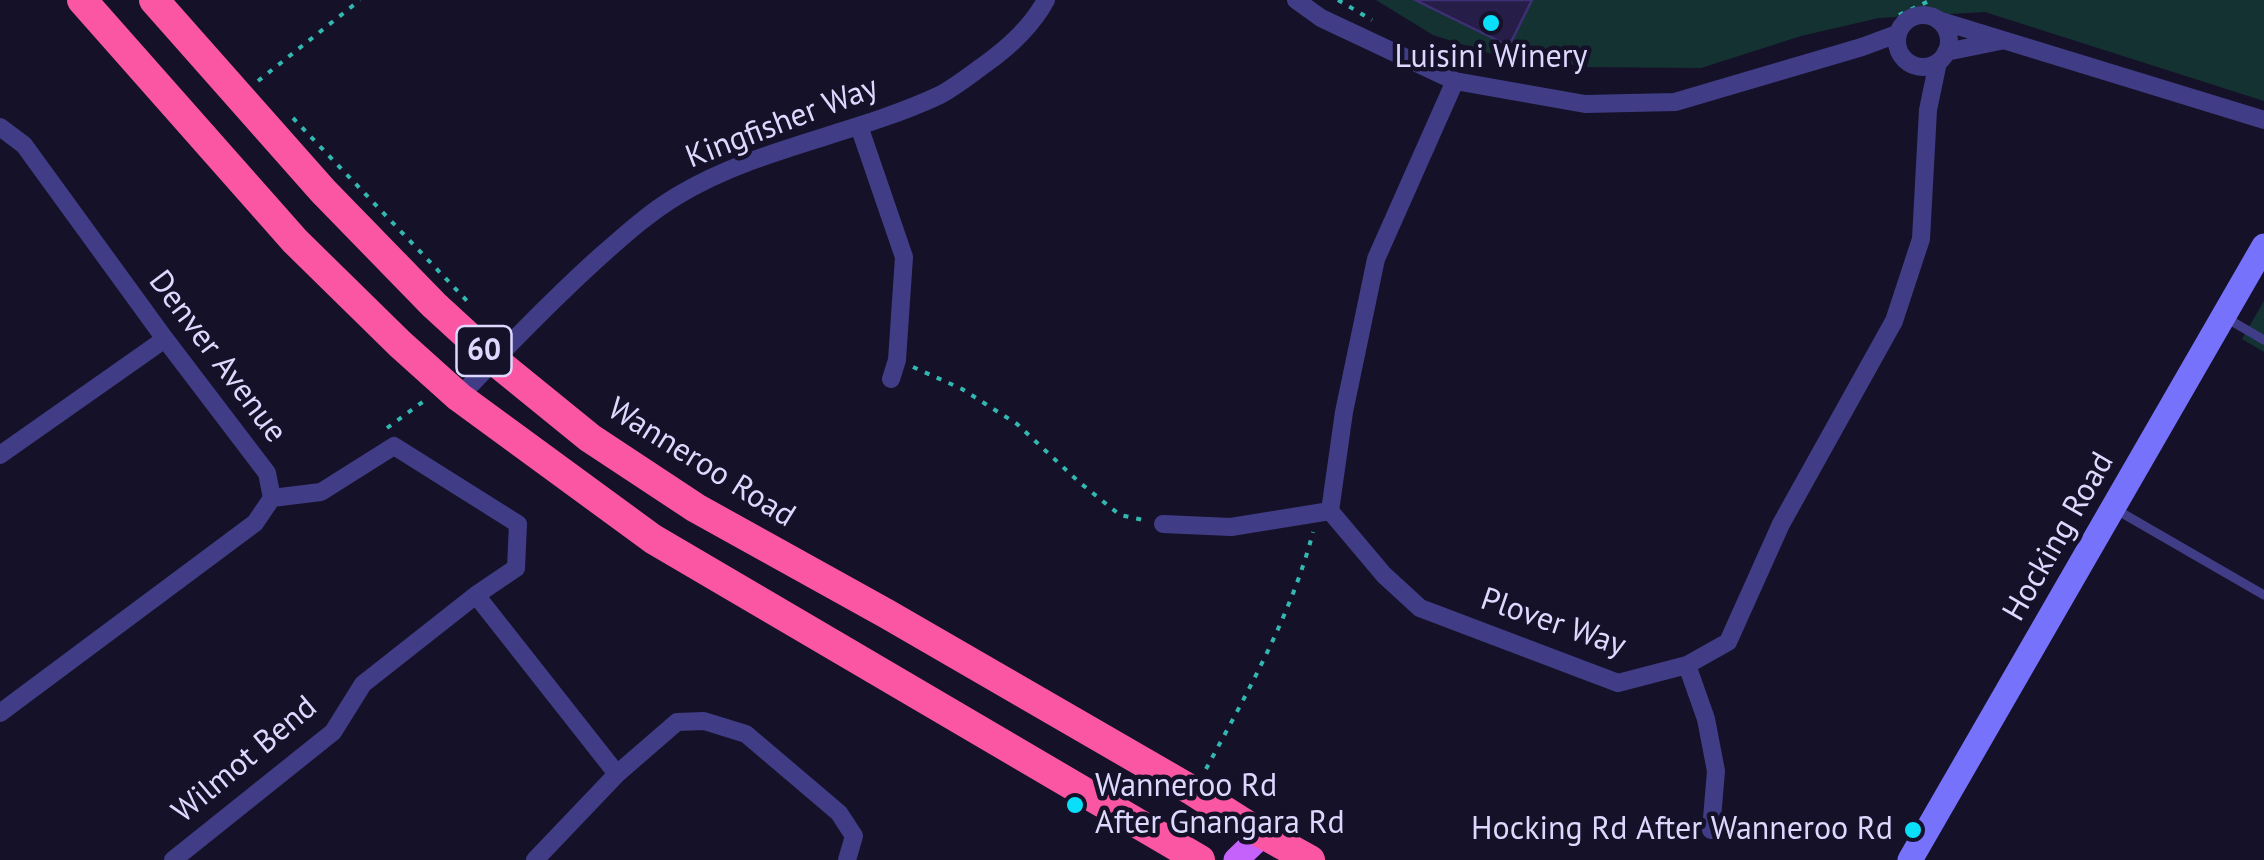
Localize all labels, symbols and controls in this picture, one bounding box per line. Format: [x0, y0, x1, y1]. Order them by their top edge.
marker: Luisini Winery [1480, 12, 1502, 34]
place label: Luisini Winery [1394, 39, 1588, 77]
street label: Kingfisher Way [681, 69, 883, 177]
street label: Denver Avenue [140, 263, 294, 451]
road number: 60 [456, 326, 512, 376]
street label: Wanneroo Road [600, 390, 802, 536]
street label: Hocking Road [1995, 446, 2123, 628]
street label: Plover Way [1475, 580, 1631, 666]
street label: Wilmot Bend [165, 689, 325, 831]
place label: Wanneroo Rd After Gnangara Rd [1095, 768, 1345, 843]
marker: Wanneroo Rd After Gnangara Rd [1064, 794, 1086, 816]
place label: Hocking Rd After Wanneroo Rd [1471, 811, 1893, 849]
marker: Hocking Rd After Wanneroo Rd [1902, 819, 1924, 841]

